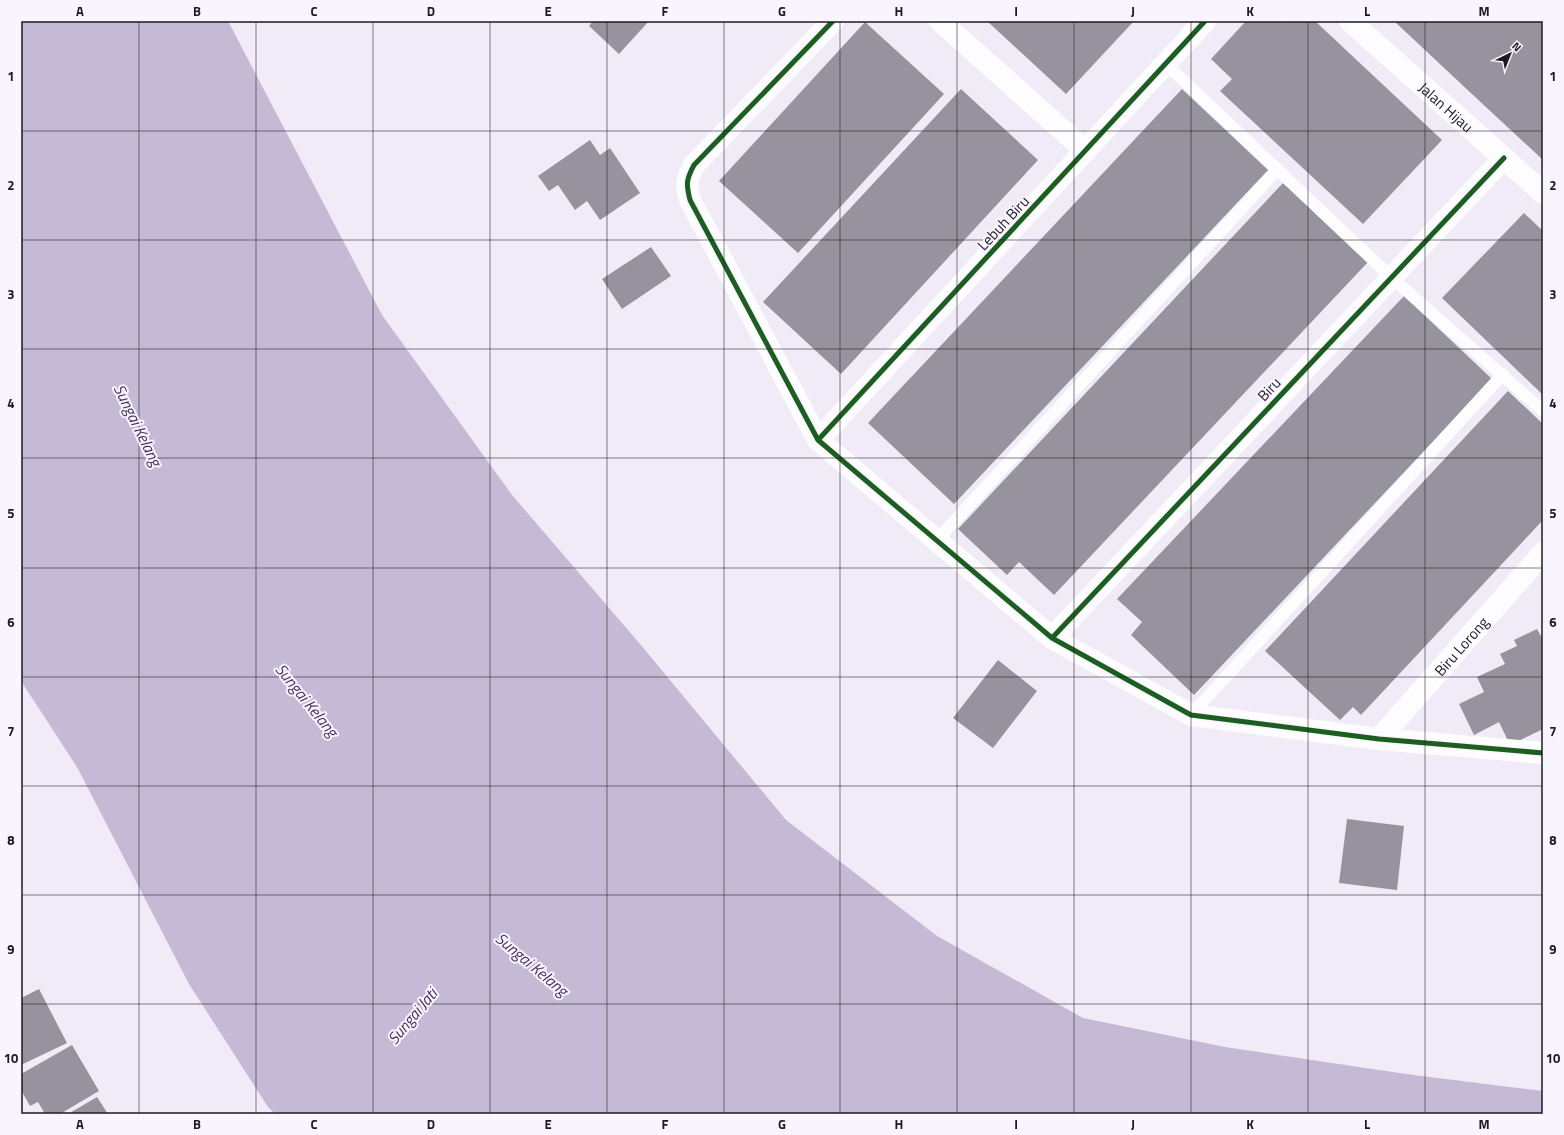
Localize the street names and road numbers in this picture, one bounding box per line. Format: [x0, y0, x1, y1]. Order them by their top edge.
street label: Jalan Hijau [1414, 76, 1479, 138]
street label: Lebuh Biru [972, 190, 1034, 256]
street label: Biru [1252, 372, 1286, 406]
street label: Biru Lorong [1428, 611, 1494, 681]

